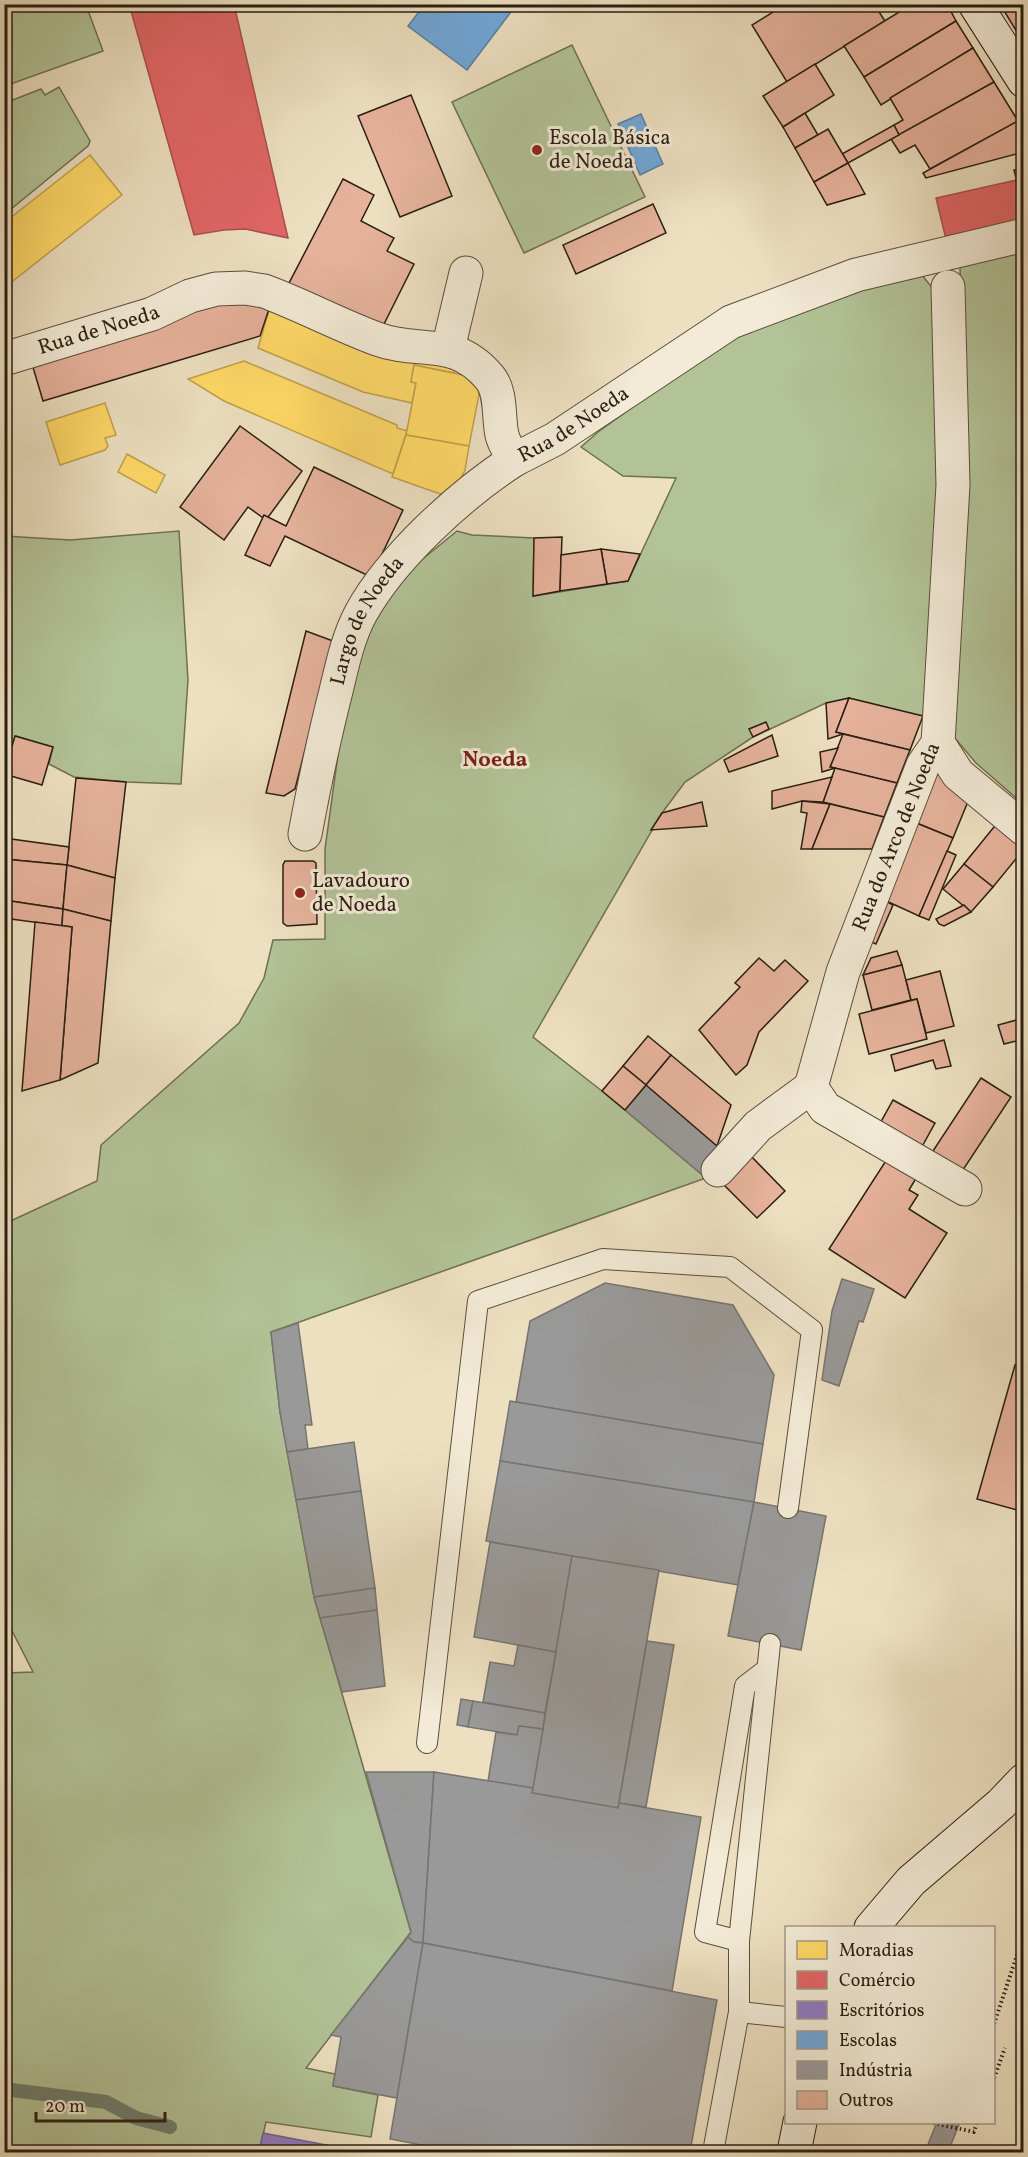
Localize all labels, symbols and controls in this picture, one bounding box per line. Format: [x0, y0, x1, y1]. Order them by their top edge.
place label: Escola Básica de Noeda [549, 124, 671, 177]
marker: Escola Básica de Noeda [530, 143, 544, 157]
street label: Rua de Noeda [34, 298, 165, 362]
street label: Rua de Noeda [513, 379, 635, 470]
street label: Largo de Noeda [323, 550, 411, 688]
street label: Rua do Arco de Noeda [846, 738, 948, 936]
district label: Noeda [462, 745, 528, 776]
place label: Lavadouro de Noeda [312, 867, 410, 920]
marker: Lavadouro de Noeda [293, 886, 307, 900]
legend [785, 1926, 995, 2124]
text: Moradias [839, 1939, 914, 1964]
text: Comércio [839, 1969, 915, 1994]
text: Escritórios [839, 1999, 924, 2024]
text: Escolas [839, 2029, 897, 2054]
text: Indústria [839, 2059, 912, 2084]
scale bar [36, 2085, 165, 2123]
text: Outros [839, 2089, 893, 2114]
text: 20 m [45, 2095, 85, 2120]

